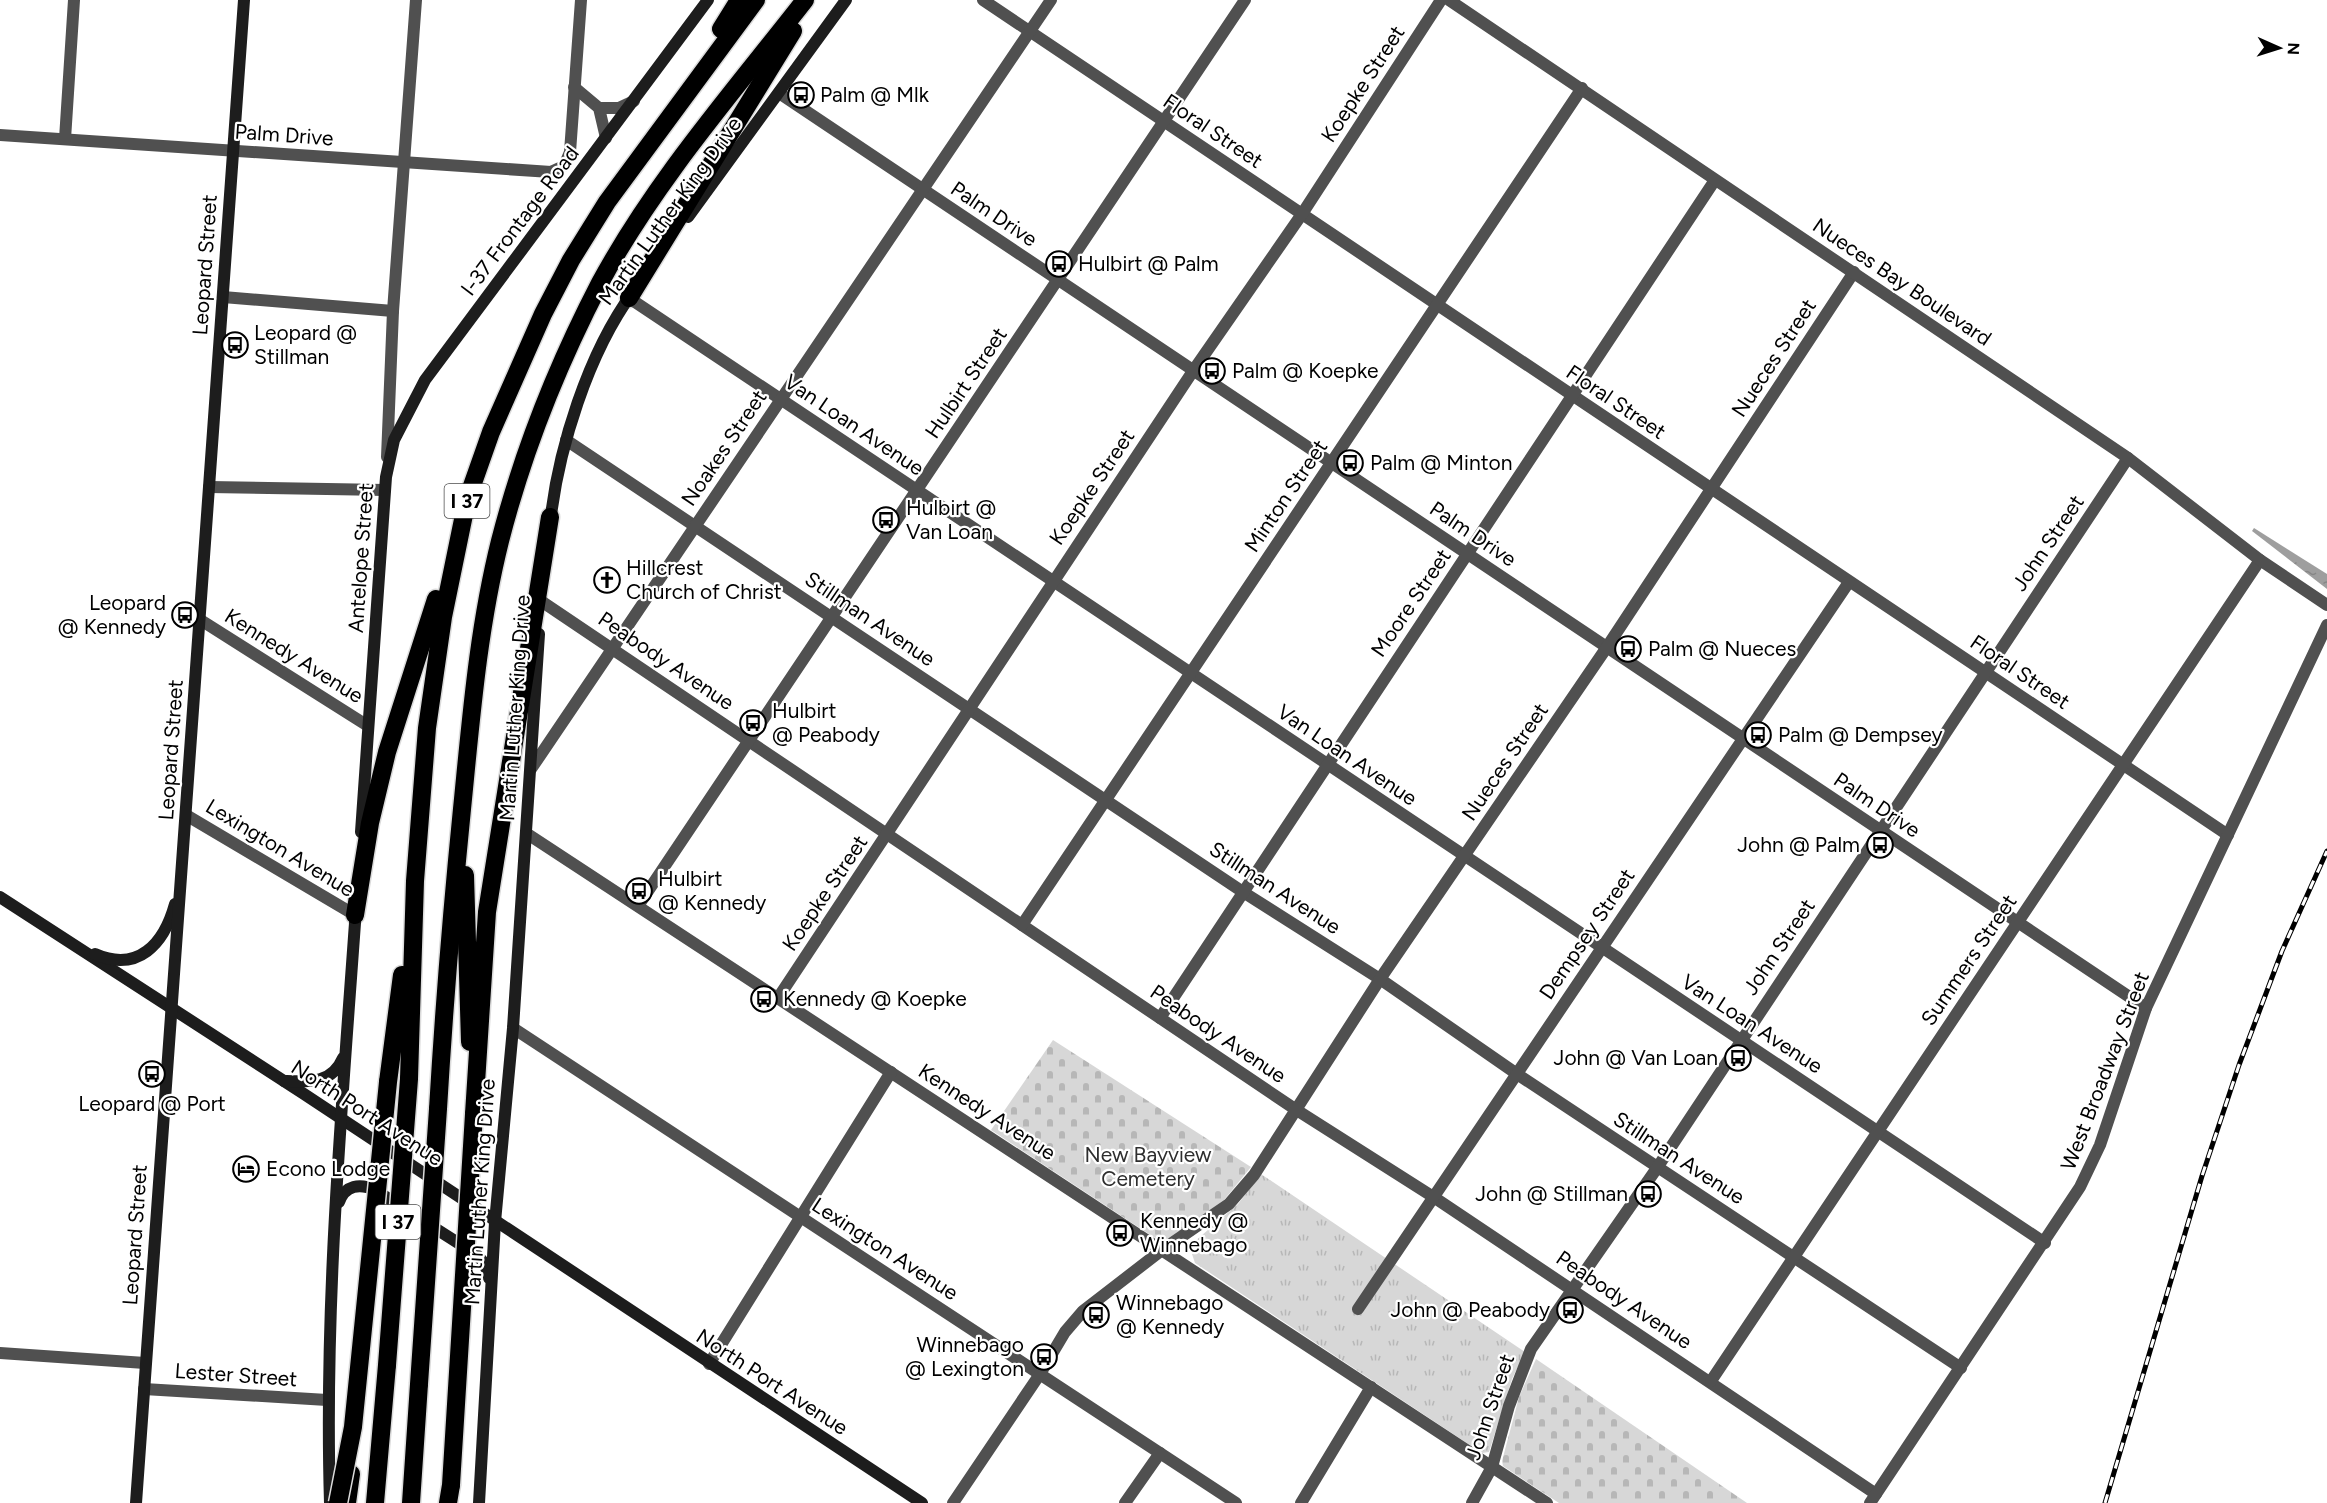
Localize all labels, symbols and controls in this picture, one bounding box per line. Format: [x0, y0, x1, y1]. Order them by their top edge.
north arrow [2249, 18, 2309, 78]
street label: Koepke Street [1316, 21, 1410, 147]
text: N [2284, 42, 2303, 55]
bus stop icon: Palm @ Mlk [786, 80, 816, 110]
place label: Palm @ Mlk [820, 82, 930, 107]
street label: Floral Street [1159, 88, 1268, 173]
street label: Martin Luther King Drive [593, 112, 746, 310]
street label: Palm Drive [234, 119, 334, 150]
street label: I-37 Frontage Road [455, 141, 584, 300]
street label: Palm Drive [946, 176, 1042, 252]
street label: Leopard Street [187, 194, 222, 336]
street label: Nueces Bay Boulevard [1808, 212, 1996, 351]
bus stop icon: Hulbirt @ Palm [1044, 249, 1074, 279]
place label: Hulbirt @ Palm [1078, 251, 1219, 276]
street label: Nueces Street [1726, 294, 1821, 422]
place label: Leopard @ Stillman [254, 320, 357, 369]
street label: Hulbirt Street [919, 322, 1012, 443]
bus stop icon: Leopard @ Stillman [220, 330, 250, 360]
bus stop icon: Palm @ Koepke [1197, 356, 1227, 386]
place label: Palm @ Koepke [1232, 358, 1378, 383]
street label: Floral Street [1562, 359, 1671, 444]
street label: Van Loan Avenue [780, 369, 929, 481]
street label: Noakes Street [676, 385, 772, 510]
street label: Koepke Street [1044, 424, 1139, 549]
street label: Minton Street [1239, 435, 1332, 557]
bus stop icon: Palm @ Minton [1335, 448, 1365, 478]
place label: Palm @ Minton [1370, 450, 1512, 475]
street label: Antelope Street [343, 482, 378, 634]
road number: I 37 [444, 484, 490, 518]
street label: John Street [2006, 490, 2089, 595]
place label: Hulbirt @ Van Loan [906, 495, 996, 544]
street label: Palm Drive [1425, 496, 1521, 572]
bus stop icon: Hulbirt @ Van Loan [871, 505, 901, 535]
street label: Moore Street [1365, 544, 1456, 661]
place label: Hillcrest Church of Christ [626, 555, 782, 604]
church icon: Hillcrest Church of Christ [592, 565, 622, 595]
street label: Stillman Avenue [801, 566, 940, 671]
place label: Leopard @ Kennedy [58, 590, 166, 639]
street label: Martin Luther King Drive [494, 594, 535, 822]
bus stop icon: Leopard @ Kennedy [170, 600, 200, 630]
street label: Kennedy Avenue [220, 603, 368, 708]
street label: Peabody Avenue [594, 606, 739, 715]
street label: Floral Street [1966, 629, 2075, 714]
bus stop icon: Palm @ Nueces [1613, 634, 1643, 664]
place label: Palm @ Nueces [1648, 636, 1796, 661]
street label: Leopard Street [153, 679, 188, 821]
place label: Hulbirt @ Peabody [772, 698, 880, 747]
street label: Nueces Street [1456, 698, 1553, 825]
street label: Van Loan Avenue [1273, 699, 1422, 811]
bus stop icon: Hulbirt @ Peabody [738, 708, 768, 738]
bus stop icon: Palm @ Dempsey [1743, 720, 1773, 750]
place label: Palm @ Dempsey [1778, 722, 1943, 747]
street label: Palm Drive [1829, 767, 1925, 843]
street label: Lexington Avenue [201, 793, 359, 902]
street label: Koepke Street [777, 830, 872, 955]
bus stop icon: John @ Palm [1865, 830, 1895, 860]
place label: John @ Palm [1737, 832, 1860, 857]
street label: Stillman Avenue [1205, 836, 1346, 939]
street label: Dempsey Street [1534, 864, 1640, 1004]
place label: Hulbirt @ Kennedy [658, 866, 766, 915]
bus stop icon: Hulbirt @ Kennedy [624, 876, 654, 906]
street label: Summers Street [1916, 889, 2022, 1030]
street label: John Street [1737, 894, 1820, 999]
street label: West Broadway Street [2055, 968, 2154, 1174]
street label: Van Loan Avenue [1677, 969, 1827, 1078]
street label: Peabody Avenue [1146, 979, 1291, 1088]
bus stop icon: Kennedy @ Koepke [749, 984, 779, 1014]
place label: Kennedy @ Koepke [783, 986, 967, 1011]
bus stop icon: John @ Van Loan [1723, 1043, 1753, 1073]
place label: John @ Van Loan [1554, 1045, 1718, 1070]
street label: North Port Avenue [287, 1054, 448, 1171]
street label: Kennedy Avenue [914, 1058, 1061, 1165]
bus stop icon: Leopard @ Port [137, 1059, 167, 1089]
street label: Martin Luther King Drive [459, 1078, 500, 1306]
place label: Leopard @ Port [78, 1091, 226, 1116]
street label: Stillman Avenue [1609, 1106, 1750, 1209]
park label: New Bayview Cemetery [1085, 1142, 1212, 1191]
hotel icon: Econo Lodge [231, 1154, 261, 1184]
place label: Econo Lodge [266, 1156, 390, 1181]
street label: Leopard Street [117, 1164, 152, 1306]
bus stop icon: John @ Stillman [1633, 1179, 1663, 1209]
place label: John @ Stillman [1475, 1181, 1628, 1206]
street label: Lexington Avenue [808, 1192, 963, 1305]
road number: I 37 [376, 1205, 420, 1239]
place label: Kennedy @ Winnebago [1140, 1208, 1248, 1257]
bus stop icon: Kennedy @ Winnebago [1105, 1218, 1135, 1248]
street label: Peabody Avenue [1552, 1245, 1697, 1354]
place label: Winnebago @ Kennedy [1116, 1290, 1224, 1339]
bus stop icon: John @ Peabody [1555, 1295, 1585, 1325]
place label: John @ Peabody [1390, 1297, 1550, 1322]
bus stop icon: Winnebago @ Kennedy [1081, 1300, 1111, 1330]
street label: North Port Avenue [692, 1323, 853, 1440]
place label: Winnebago @ Lexington [905, 1332, 1024, 1381]
bus stop icon: Winnebago @ Lexington [1029, 1342, 1059, 1372]
street label: John Street [1460, 1351, 1519, 1463]
street label: Lester Street [174, 1358, 298, 1391]

